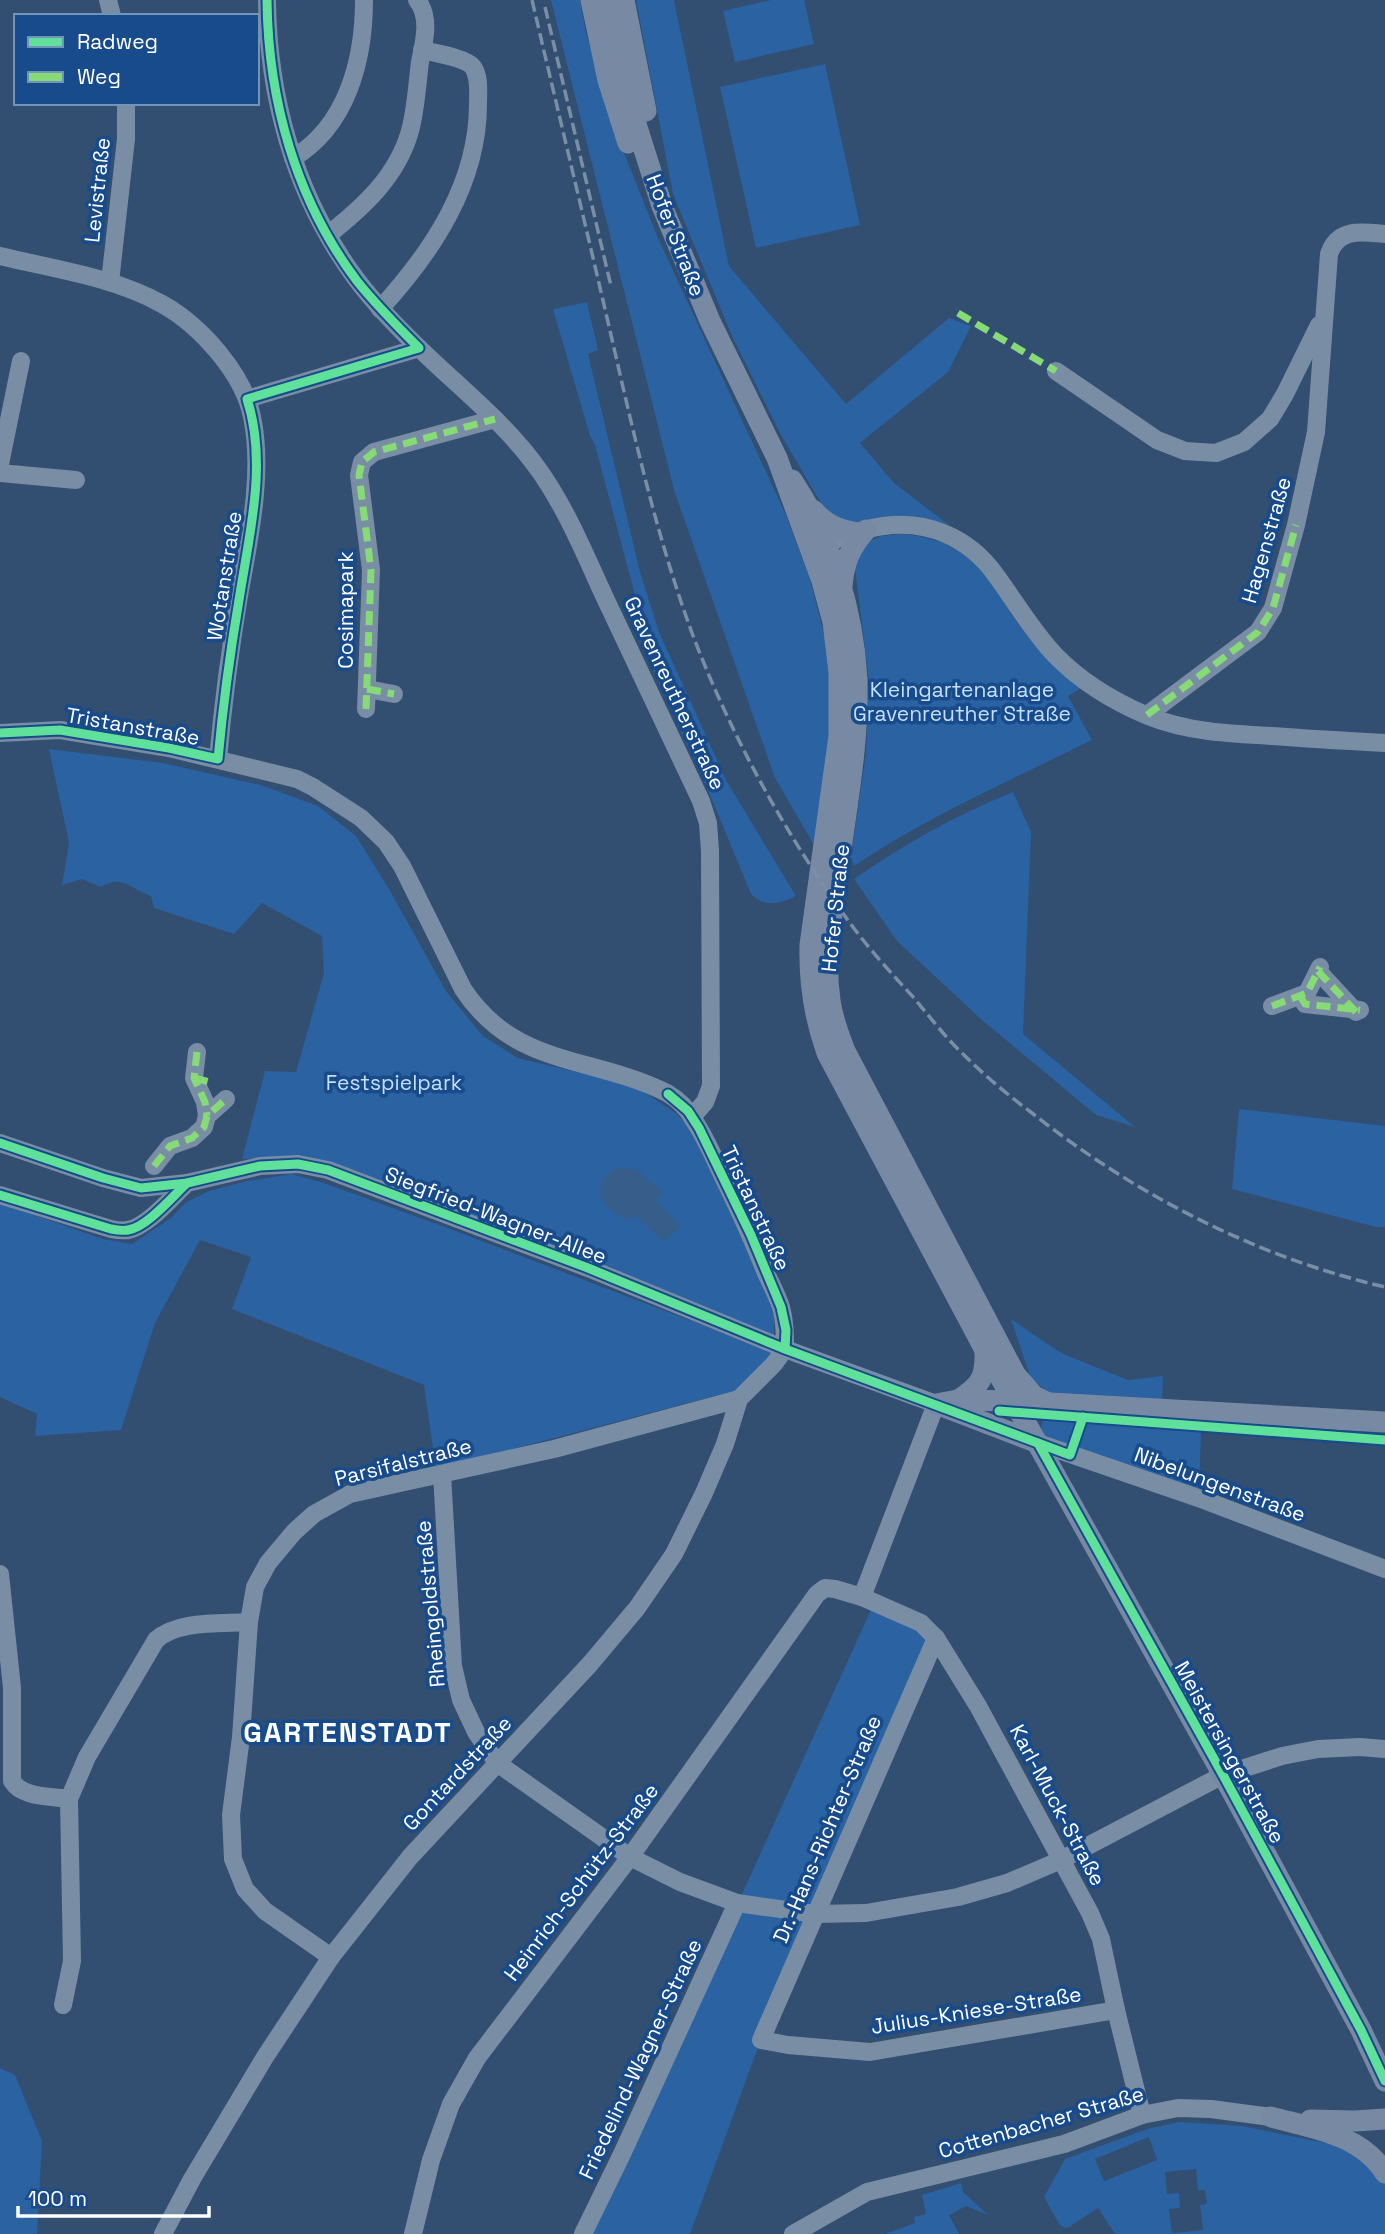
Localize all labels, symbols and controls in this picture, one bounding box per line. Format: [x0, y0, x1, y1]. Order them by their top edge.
legend [14, 14, 259, 105]
text: Radweg [77, 28, 158, 55]
text: Weg [77, 63, 121, 90]
street label: Levistraße [78, 136, 116, 244]
street label: Hofer Straße [640, 170, 712, 300]
street label: Hagenstraße [1235, 474, 1297, 606]
street label: Wotanstraße [200, 509, 248, 643]
street label: Cosimapark [332, 551, 359, 669]
street label: Gravenreutherstraße [618, 592, 732, 794]
park label: Kleingartenanlage Gravenreuther Straße [853, 676, 1071, 727]
street label: Tristanstraße [64, 701, 202, 751]
street label: Hofer Straße [815, 843, 855, 973]
park label: Festspielpark [326, 1069, 462, 1096]
street label: Tristanstraße [715, 1141, 797, 1275]
street label: Siegfried-Wagner-Allee [381, 1160, 611, 1270]
street label: Parsifalstraße [332, 1432, 474, 1492]
street label: Nibelungenstraße [1131, 1440, 1309, 1528]
street label: Rheingoldstraße [409, 1519, 451, 1689]
street label: Meistersingerstraße [1169, 1656, 1291, 1848]
street label: Gontardstraße [397, 1710, 517, 1836]
street label: Dr.-Hans-Richter-Straße [767, 1711, 887, 1947]
district label: GARTENSTADT [243, 1714, 453, 1750]
street label: Karl-Muck-Straße [1004, 1720, 1112, 1890]
street label: Heinrich-Schütz-Straße [498, 1778, 664, 1986]
street label: Friedelind-Wagner-Straße [572, 1934, 708, 2184]
street label: Julius-Kniese-Straße [869, 1980, 1083, 2040]
street label: Cottenbacher Straße [935, 2080, 1147, 2164]
scale bar [18, 2174, 208, 2218]
text: 100 m [28, 2185, 87, 2212]

